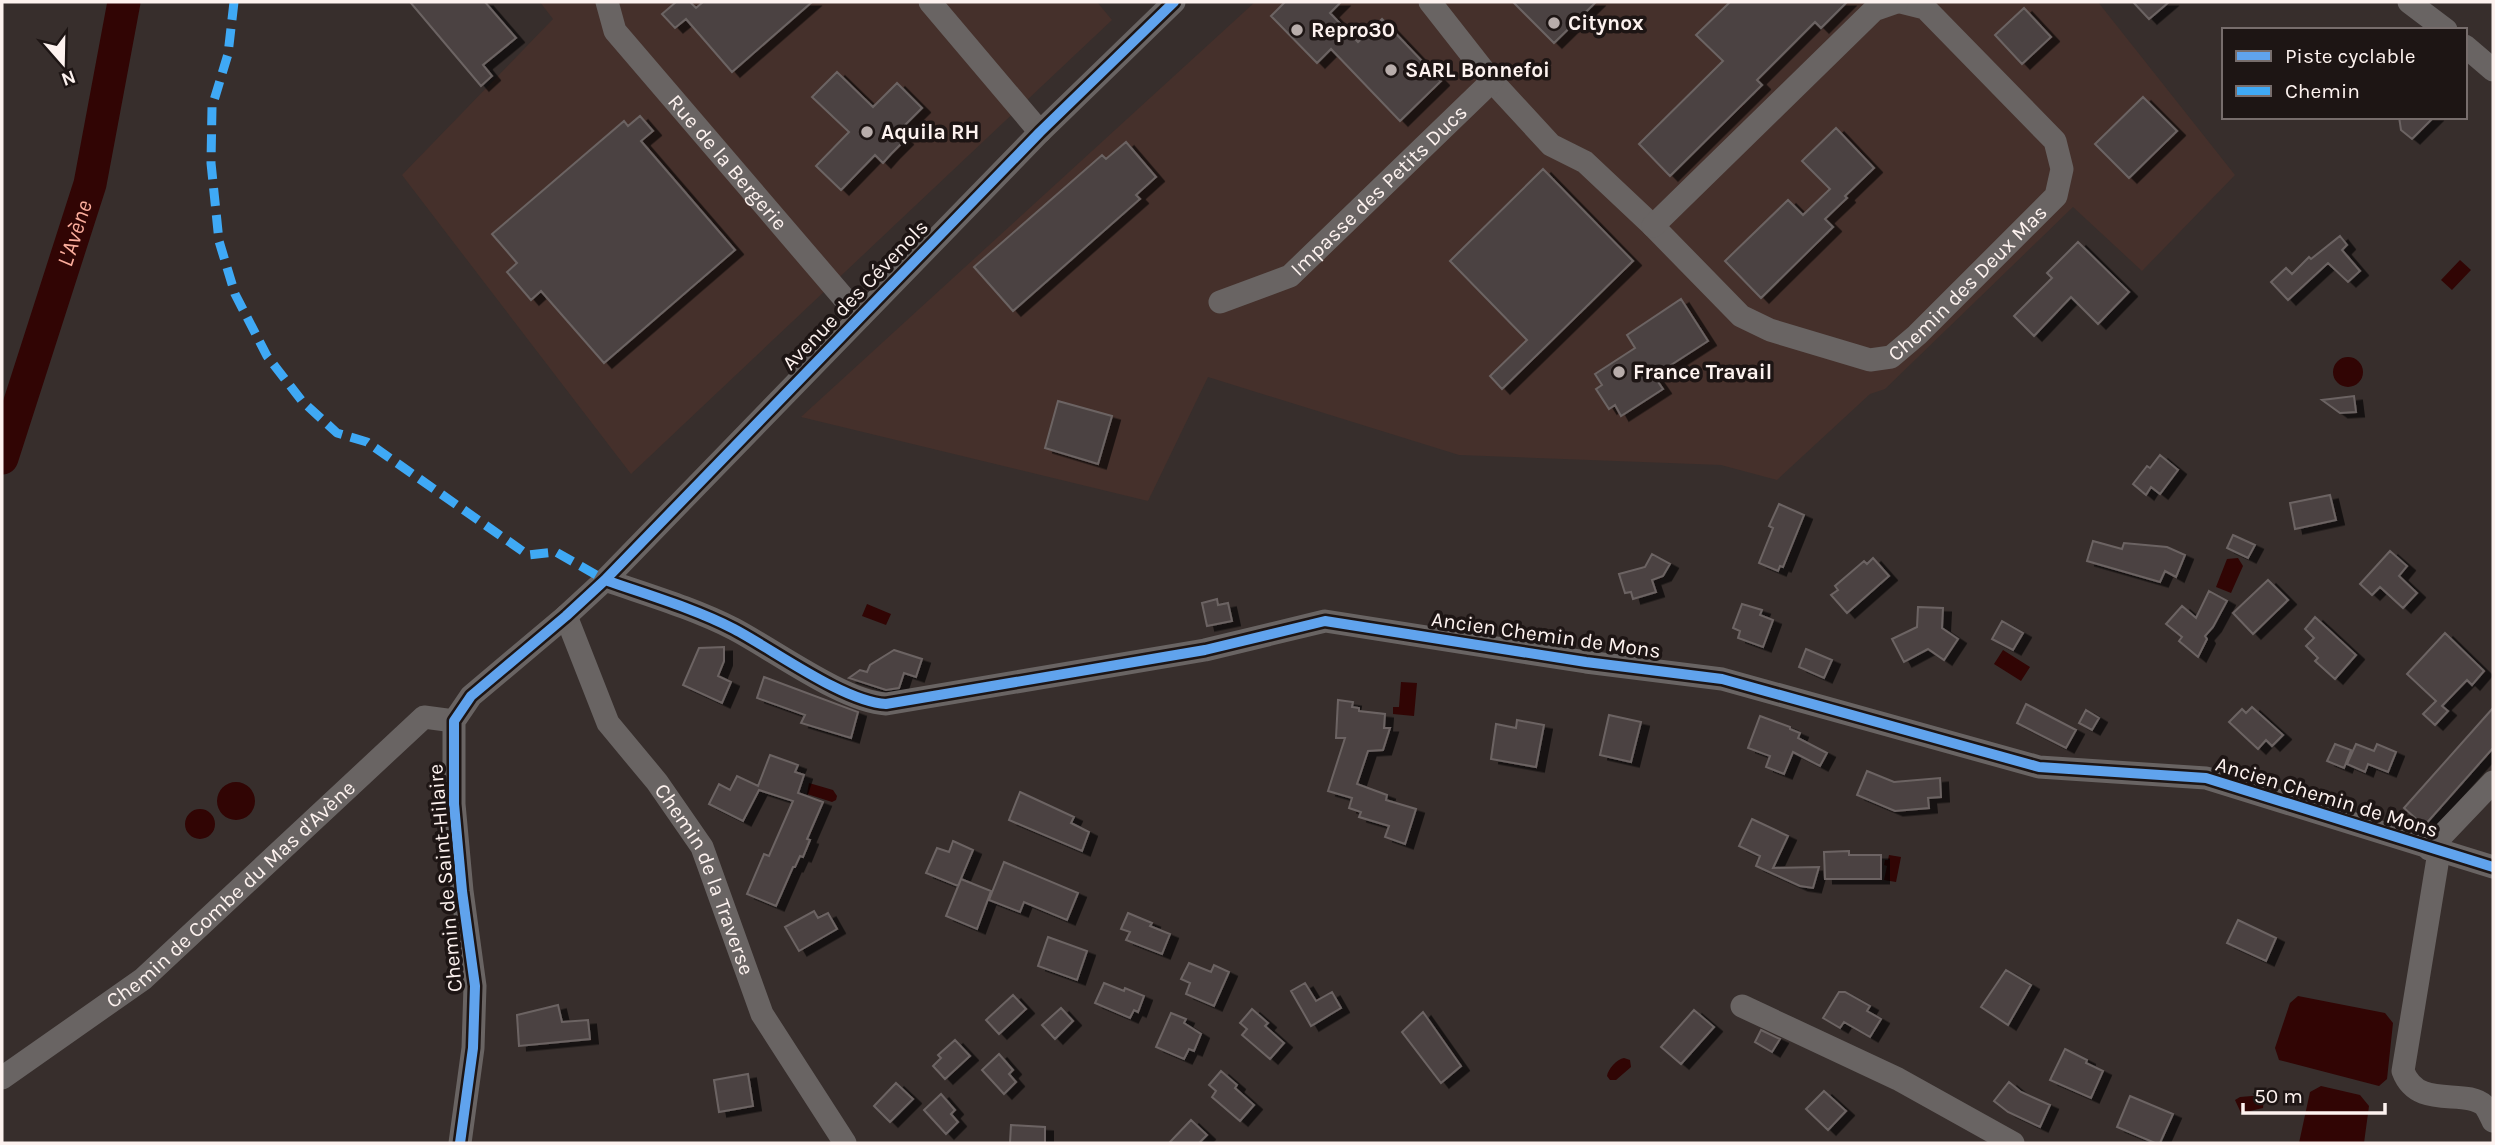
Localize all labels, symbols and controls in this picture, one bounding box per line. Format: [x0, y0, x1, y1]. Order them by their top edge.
place label: Citynox [1568, 11, 1644, 35]
marker: Citynox [1546, 15, 1562, 31]
place label: Repro30 [1311, 18, 1395, 42]
marker: Repro30 [1289, 22, 1305, 38]
north arrow [28, 28, 98, 98]
legend [2222, 28, 2467, 119]
text: Piste cyclable [2285, 44, 2416, 68]
place label: SARL Bonnefoi [1405, 58, 1550, 82]
marker: SARL Bonnefoi [1383, 62, 1399, 78]
text: N [58, 65, 79, 91]
text: Chemin [2285, 79, 2360, 103]
street label: Rue de la Bergerie [663, 90, 792, 235]
street label: Impasse des Petits Ducs [1286, 100, 1472, 281]
place label: Aquila RH [881, 120, 979, 145]
marker: Aquila RH [859, 124, 875, 140]
water label: L'Avène [51, 197, 98, 270]
street label: Chemin des Deux Mas [1883, 200, 2052, 366]
street label: Avenue des Cévenols [777, 215, 933, 375]
place label: France Travail [1633, 360, 1772, 384]
marker: France Travail [1611, 364, 1627, 380]
street label: Ancien Chemin de Mons [1430, 607, 1662, 663]
street label: Ancien Chemin de Mons [2213, 752, 2441, 842]
street label: Chemin de Saint-Hilaire [423, 763, 467, 993]
street label: Chemin de Combe du Mas d'Avène [102, 775, 360, 1013]
street label: Chemin de la Traverse [650, 779, 759, 978]
scale bar [2243, 1072, 2385, 1116]
text: 50 m [2254, 1084, 2303, 1108]

